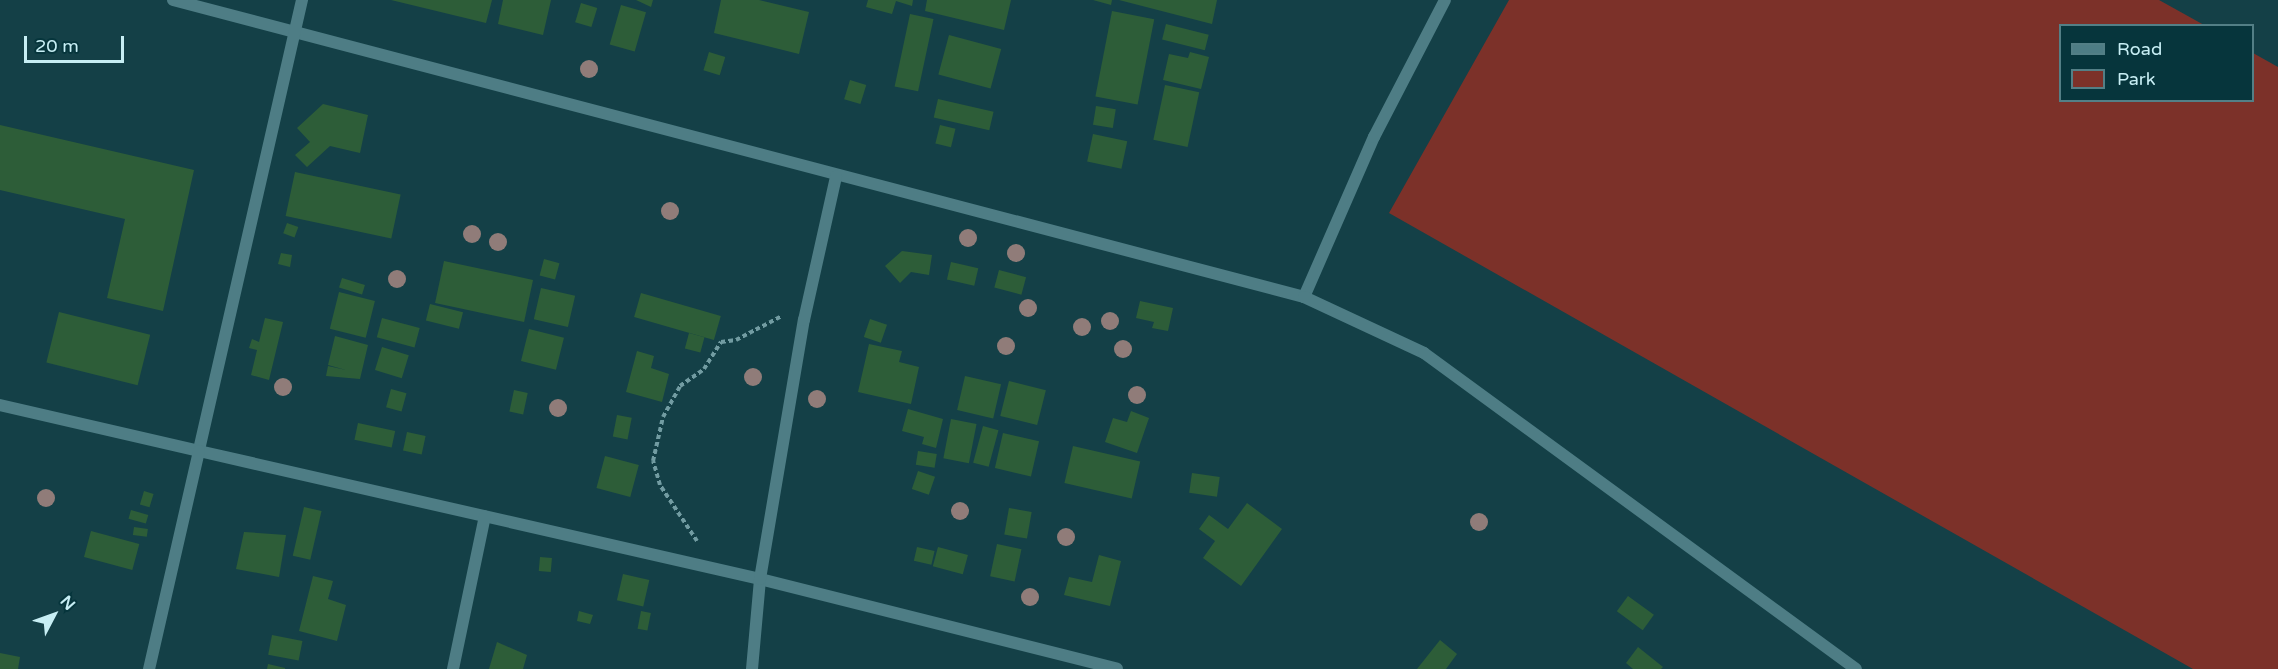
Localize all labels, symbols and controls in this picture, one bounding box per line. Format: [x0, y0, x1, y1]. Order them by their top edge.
scale bar [27, 24, 128, 62]
legend [2059, 24, 2254, 102]
text: 20 m [35, 35, 79, 57]
text: Road [2117, 38, 2162, 60]
text: Park [2117, 68, 2155, 90]
north arrow [24, 585, 84, 645]
text: N [56, 592, 79, 615]

